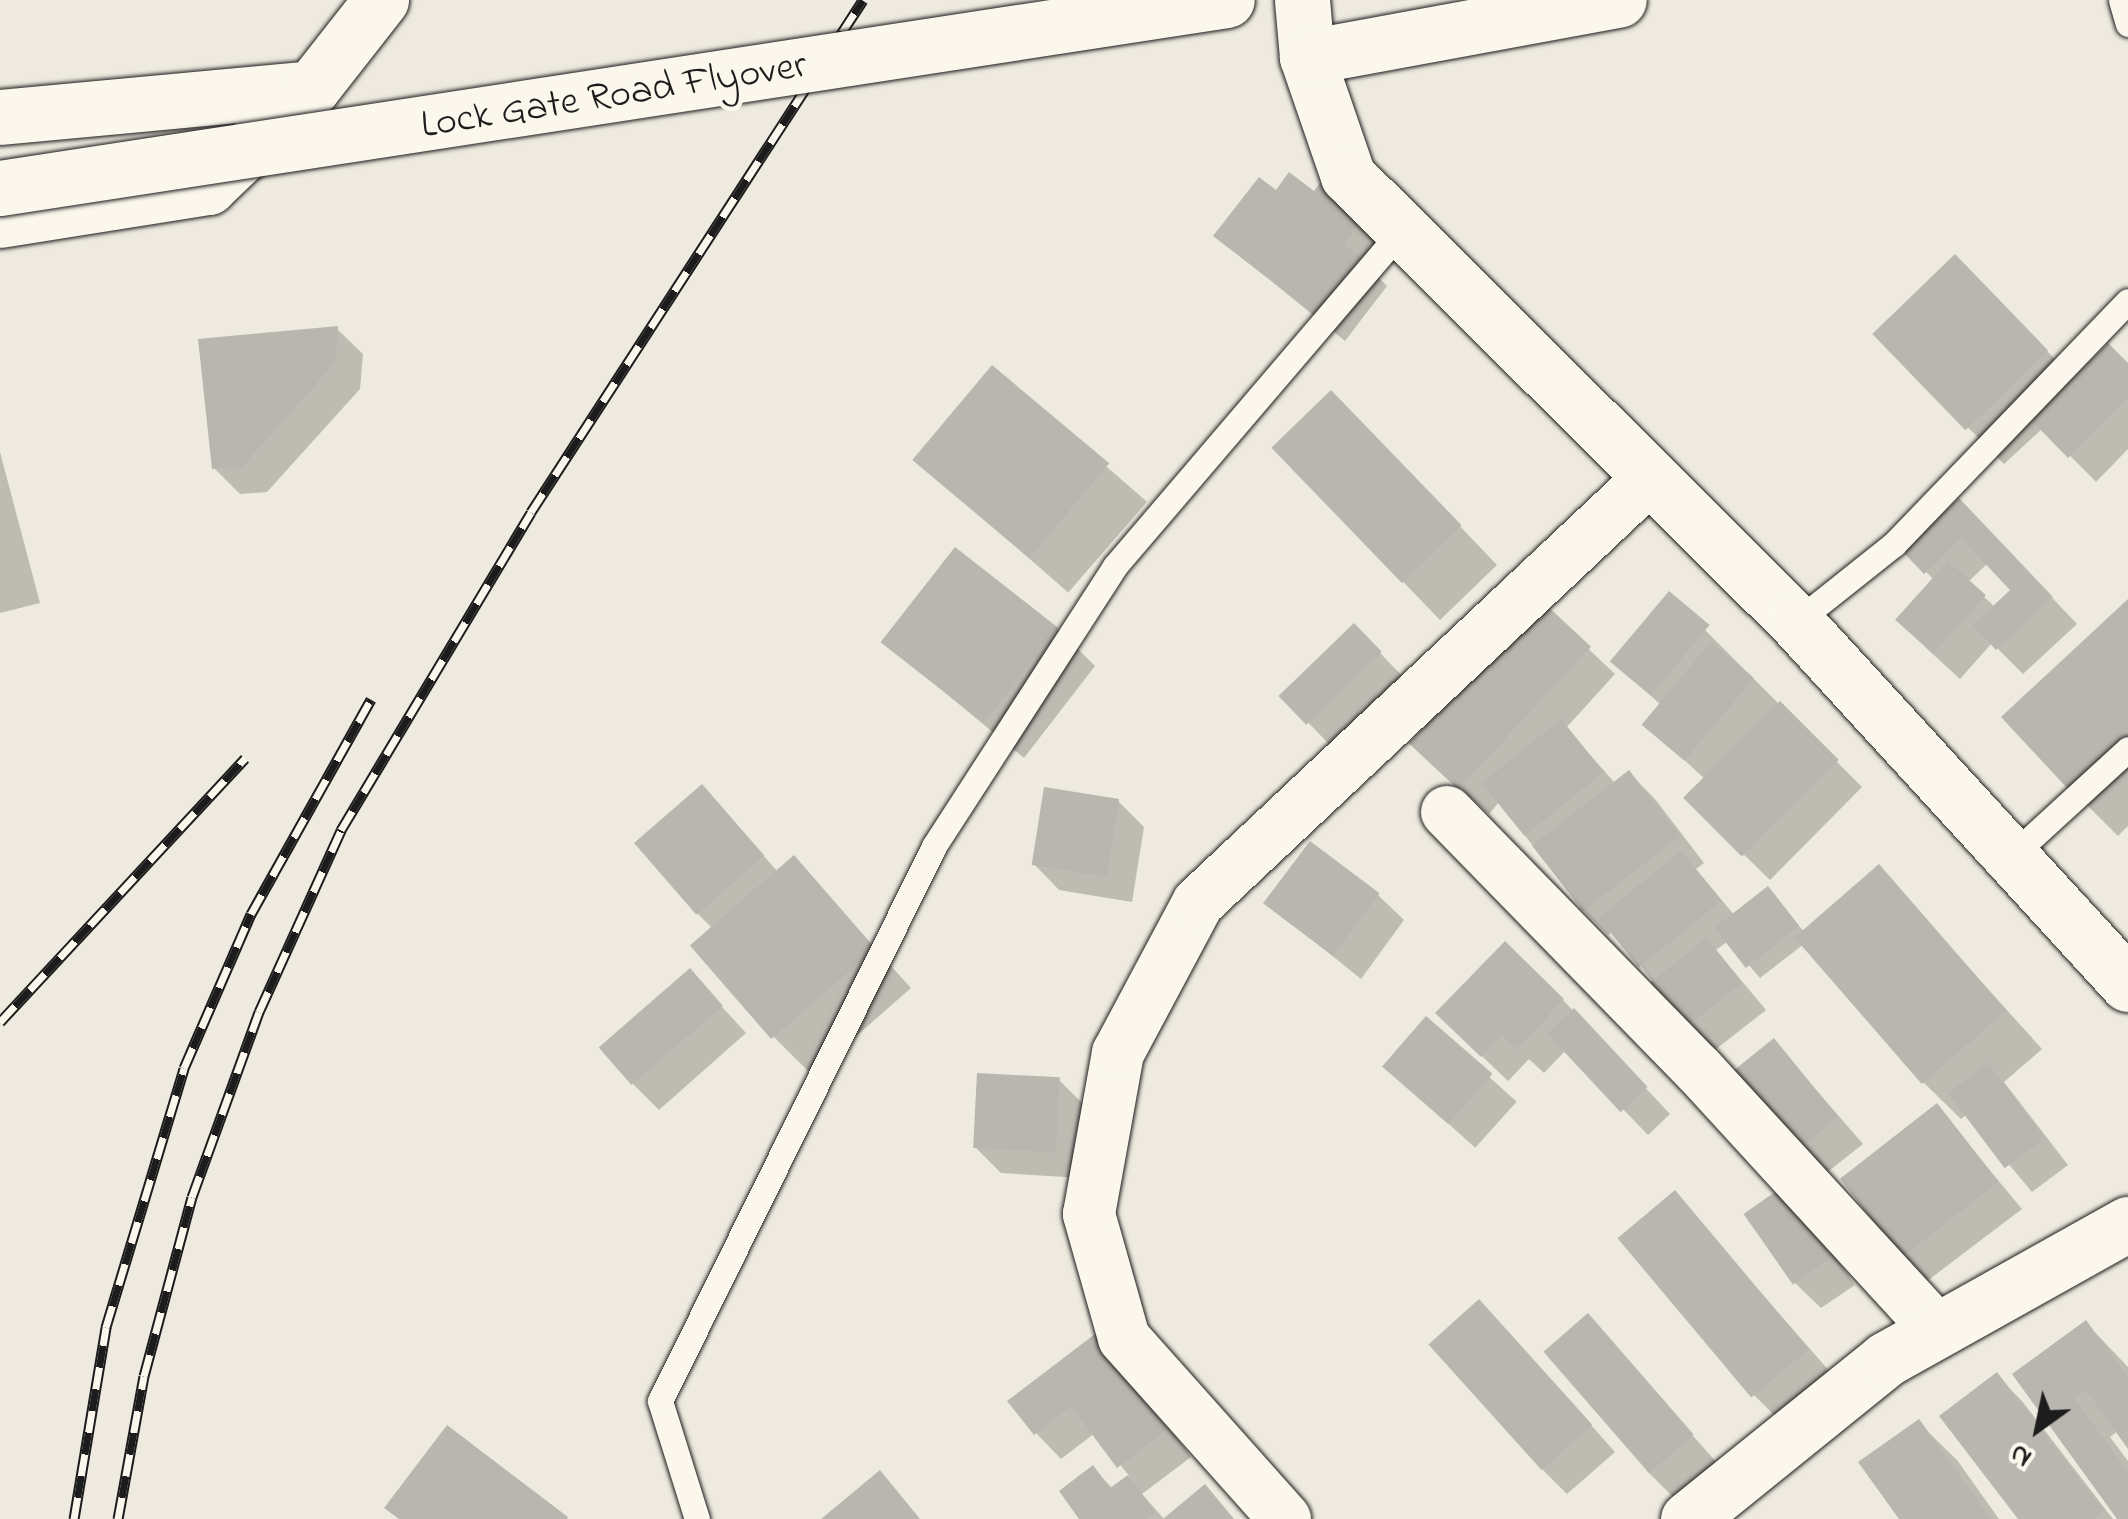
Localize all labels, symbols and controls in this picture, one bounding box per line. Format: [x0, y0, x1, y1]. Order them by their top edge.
street label: Lock Gate Road Flyover [418, 43, 810, 151]
north arrow [1988, 1379, 2088, 1479]
text: N [2002, 1432, 2040, 1477]

